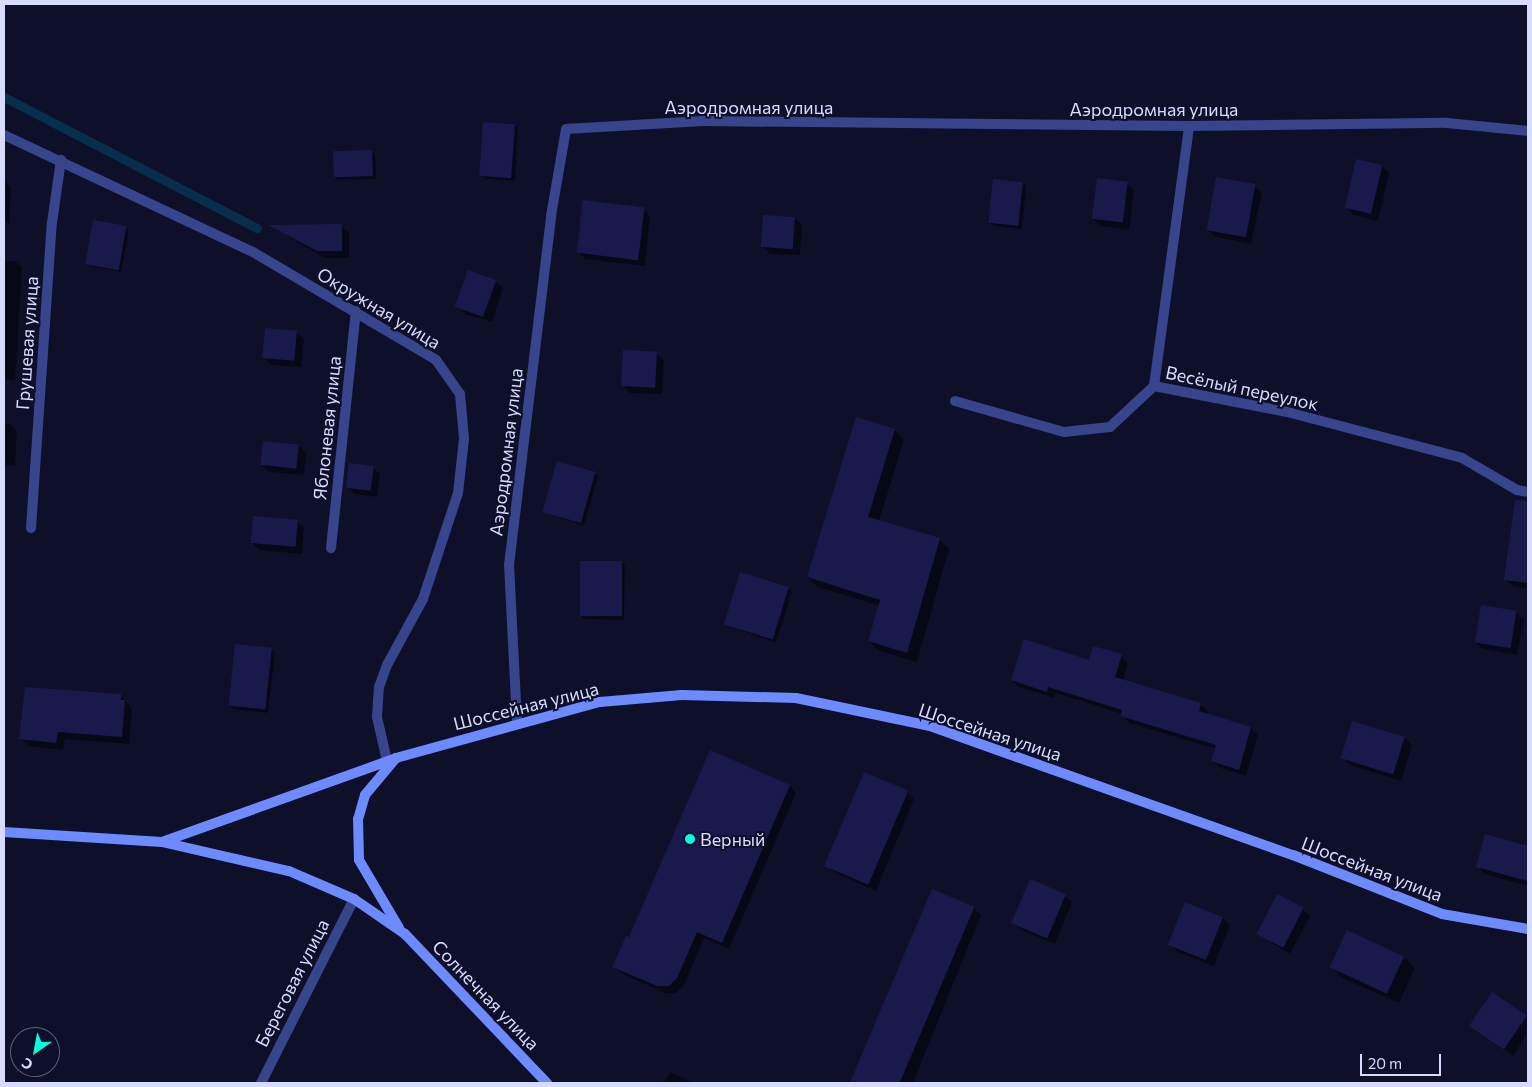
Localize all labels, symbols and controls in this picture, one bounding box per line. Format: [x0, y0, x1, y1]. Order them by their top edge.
street label: Аэродромная улица [665, 96, 833, 118]
street label: Аэродромная улица [1070, 98, 1238, 120]
street label: Окружная улица [313, 263, 445, 353]
street label: Грушевая улица [12, 276, 42, 410]
street label: Яблоневая улица [309, 355, 345, 501]
street label: Весёлый переулок [1164, 361, 1320, 415]
street label: Аэродромная улица [485, 367, 527, 537]
street label: Шоссейная улица [451, 678, 601, 734]
street label: Шоссейная улица [916, 699, 1064, 765]
place label: Верный [700, 828, 765, 850]
street label: Шоссейная улица [1299, 832, 1445, 906]
marker: Верный [684, 833, 696, 845]
street label: Береговая улица [251, 916, 333, 1050]
street label: Солнечная улица [428, 936, 544, 1054]
north arrow [10, 1027, 60, 1077]
scale bar [1362, 1044, 1443, 1076]
text: С [18, 1054, 36, 1074]
text: 20 m [1368, 1054, 1402, 1072]

